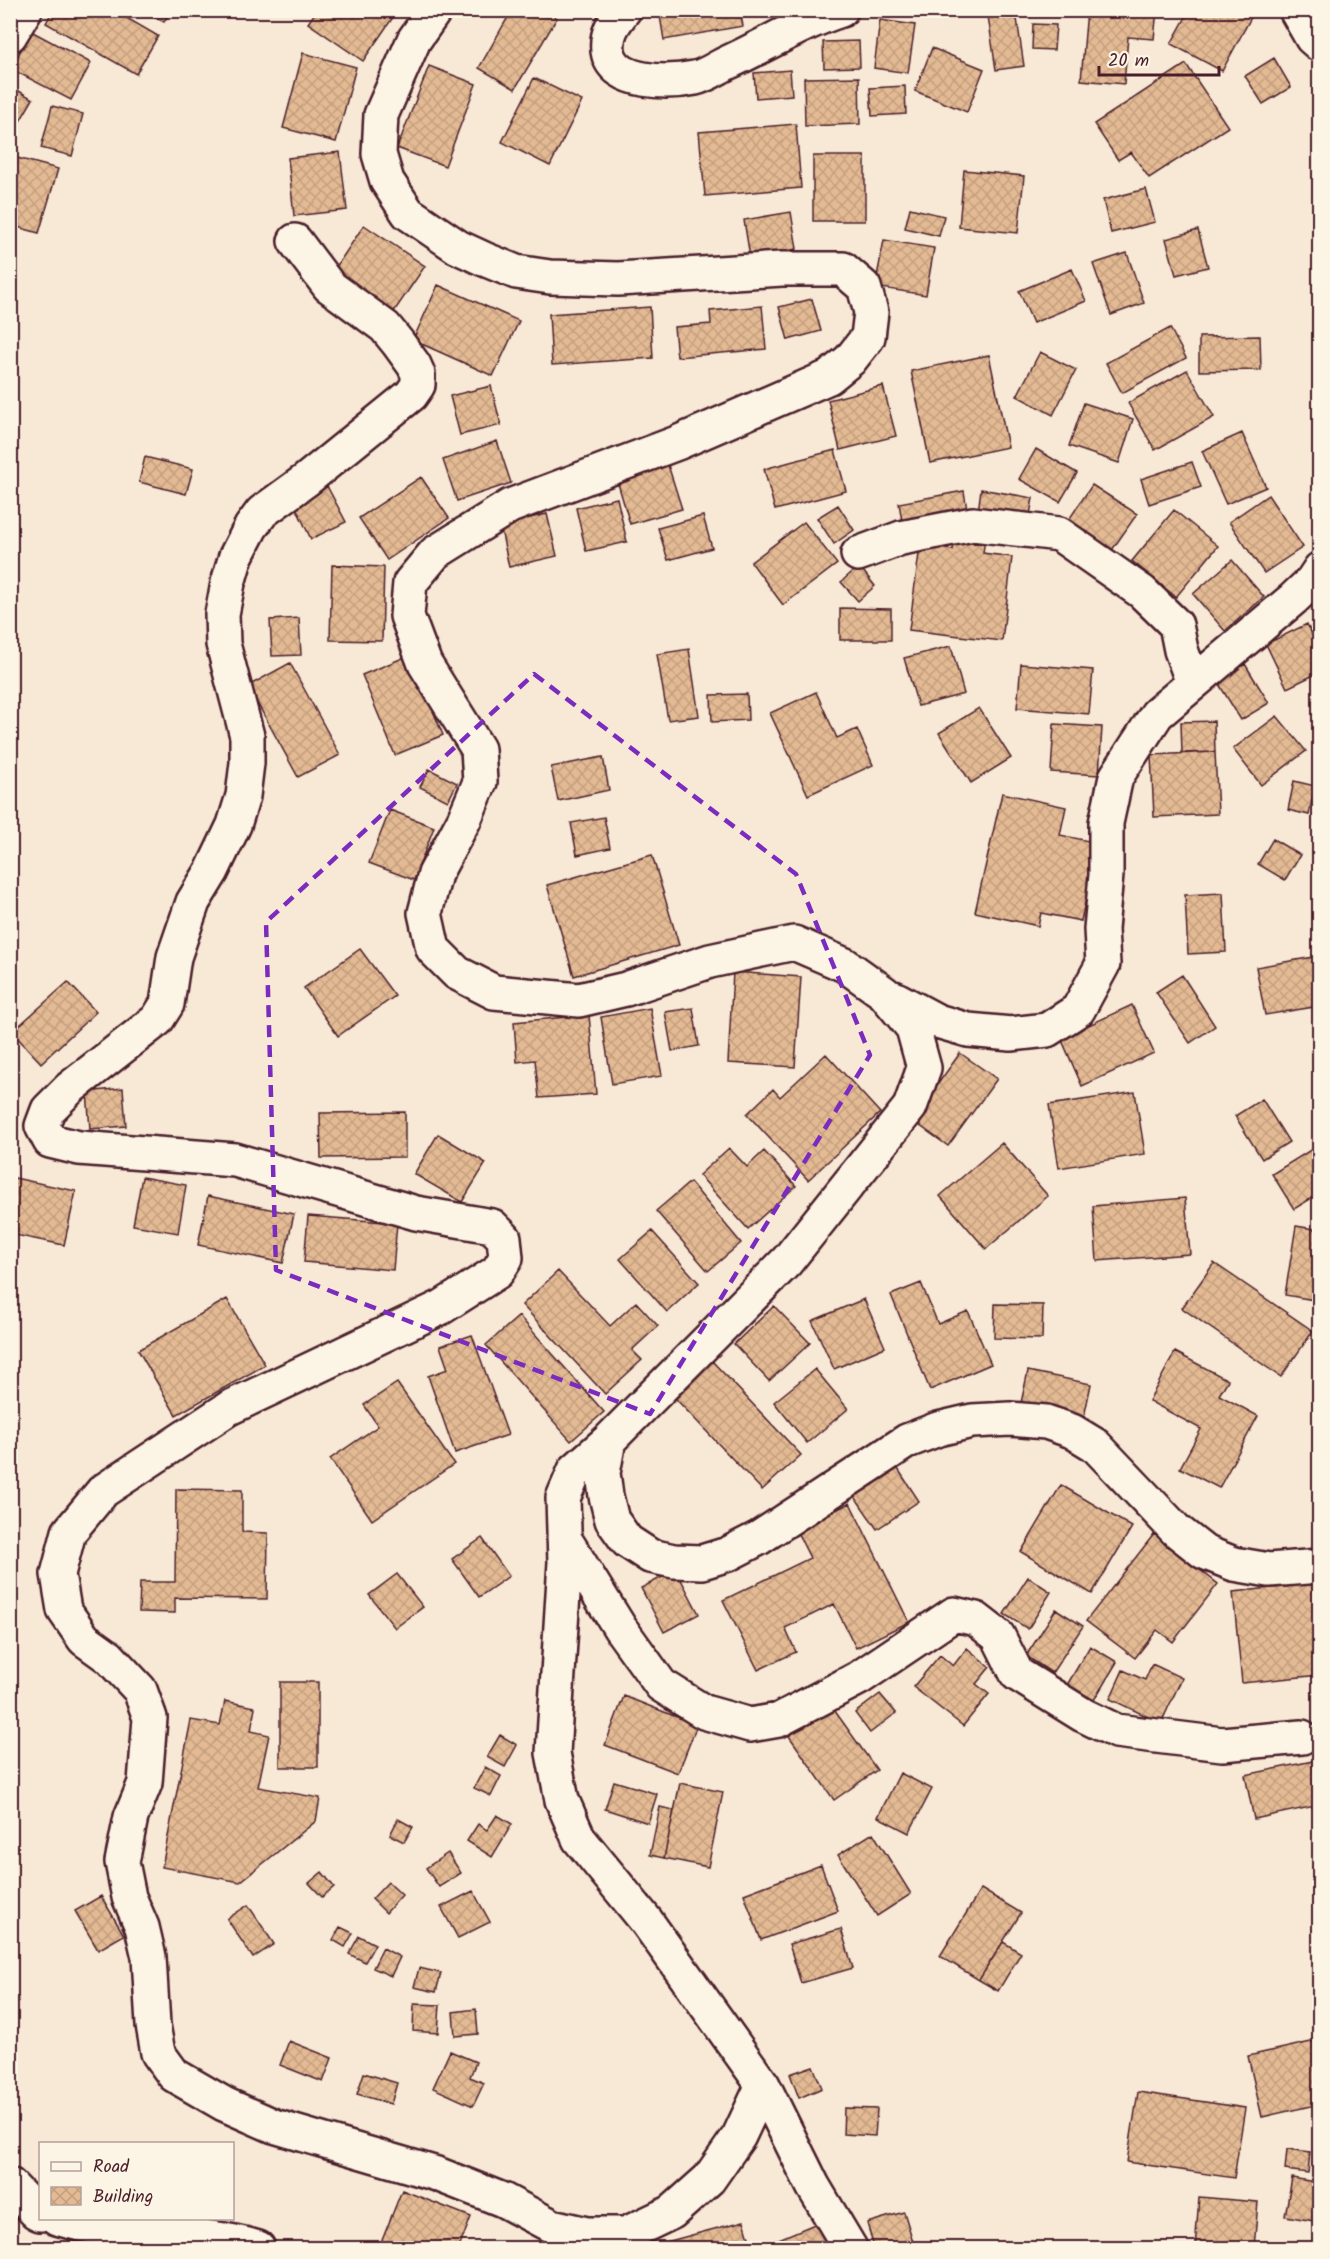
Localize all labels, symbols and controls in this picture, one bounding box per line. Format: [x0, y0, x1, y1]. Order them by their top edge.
scale bar [1099, 39, 1219, 77]
text: 20 m [1108, 47, 1149, 76]
legend [39, 2142, 234, 2220]
text: Road [93, 2153, 130, 2182]
text: Building [93, 2183, 153, 2212]

